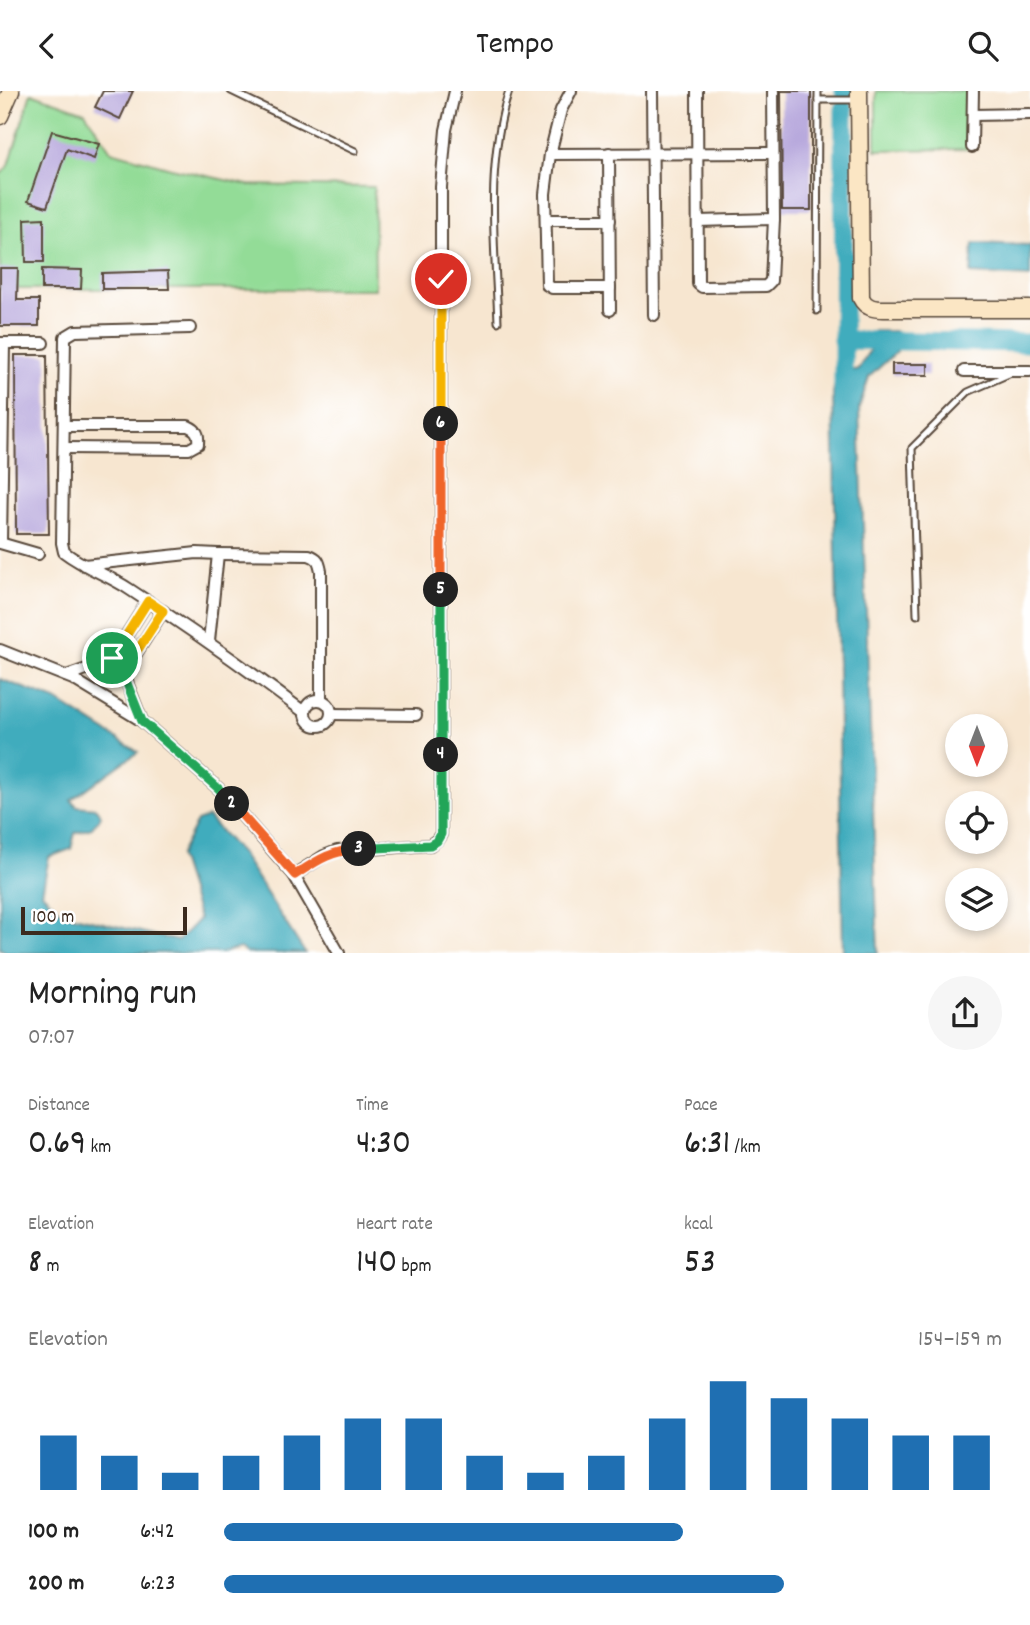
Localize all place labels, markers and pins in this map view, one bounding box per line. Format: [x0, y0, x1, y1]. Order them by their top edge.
pin [411, 249, 471, 309]
pin: 6 [424, 407, 458, 441]
pin: 5 [424, 573, 458, 607]
pin [82, 628, 142, 688]
pin: 4 [424, 737, 458, 773]
pin: 2 [215, 787, 250, 821]
pin: 3 [342, 831, 376, 867]

